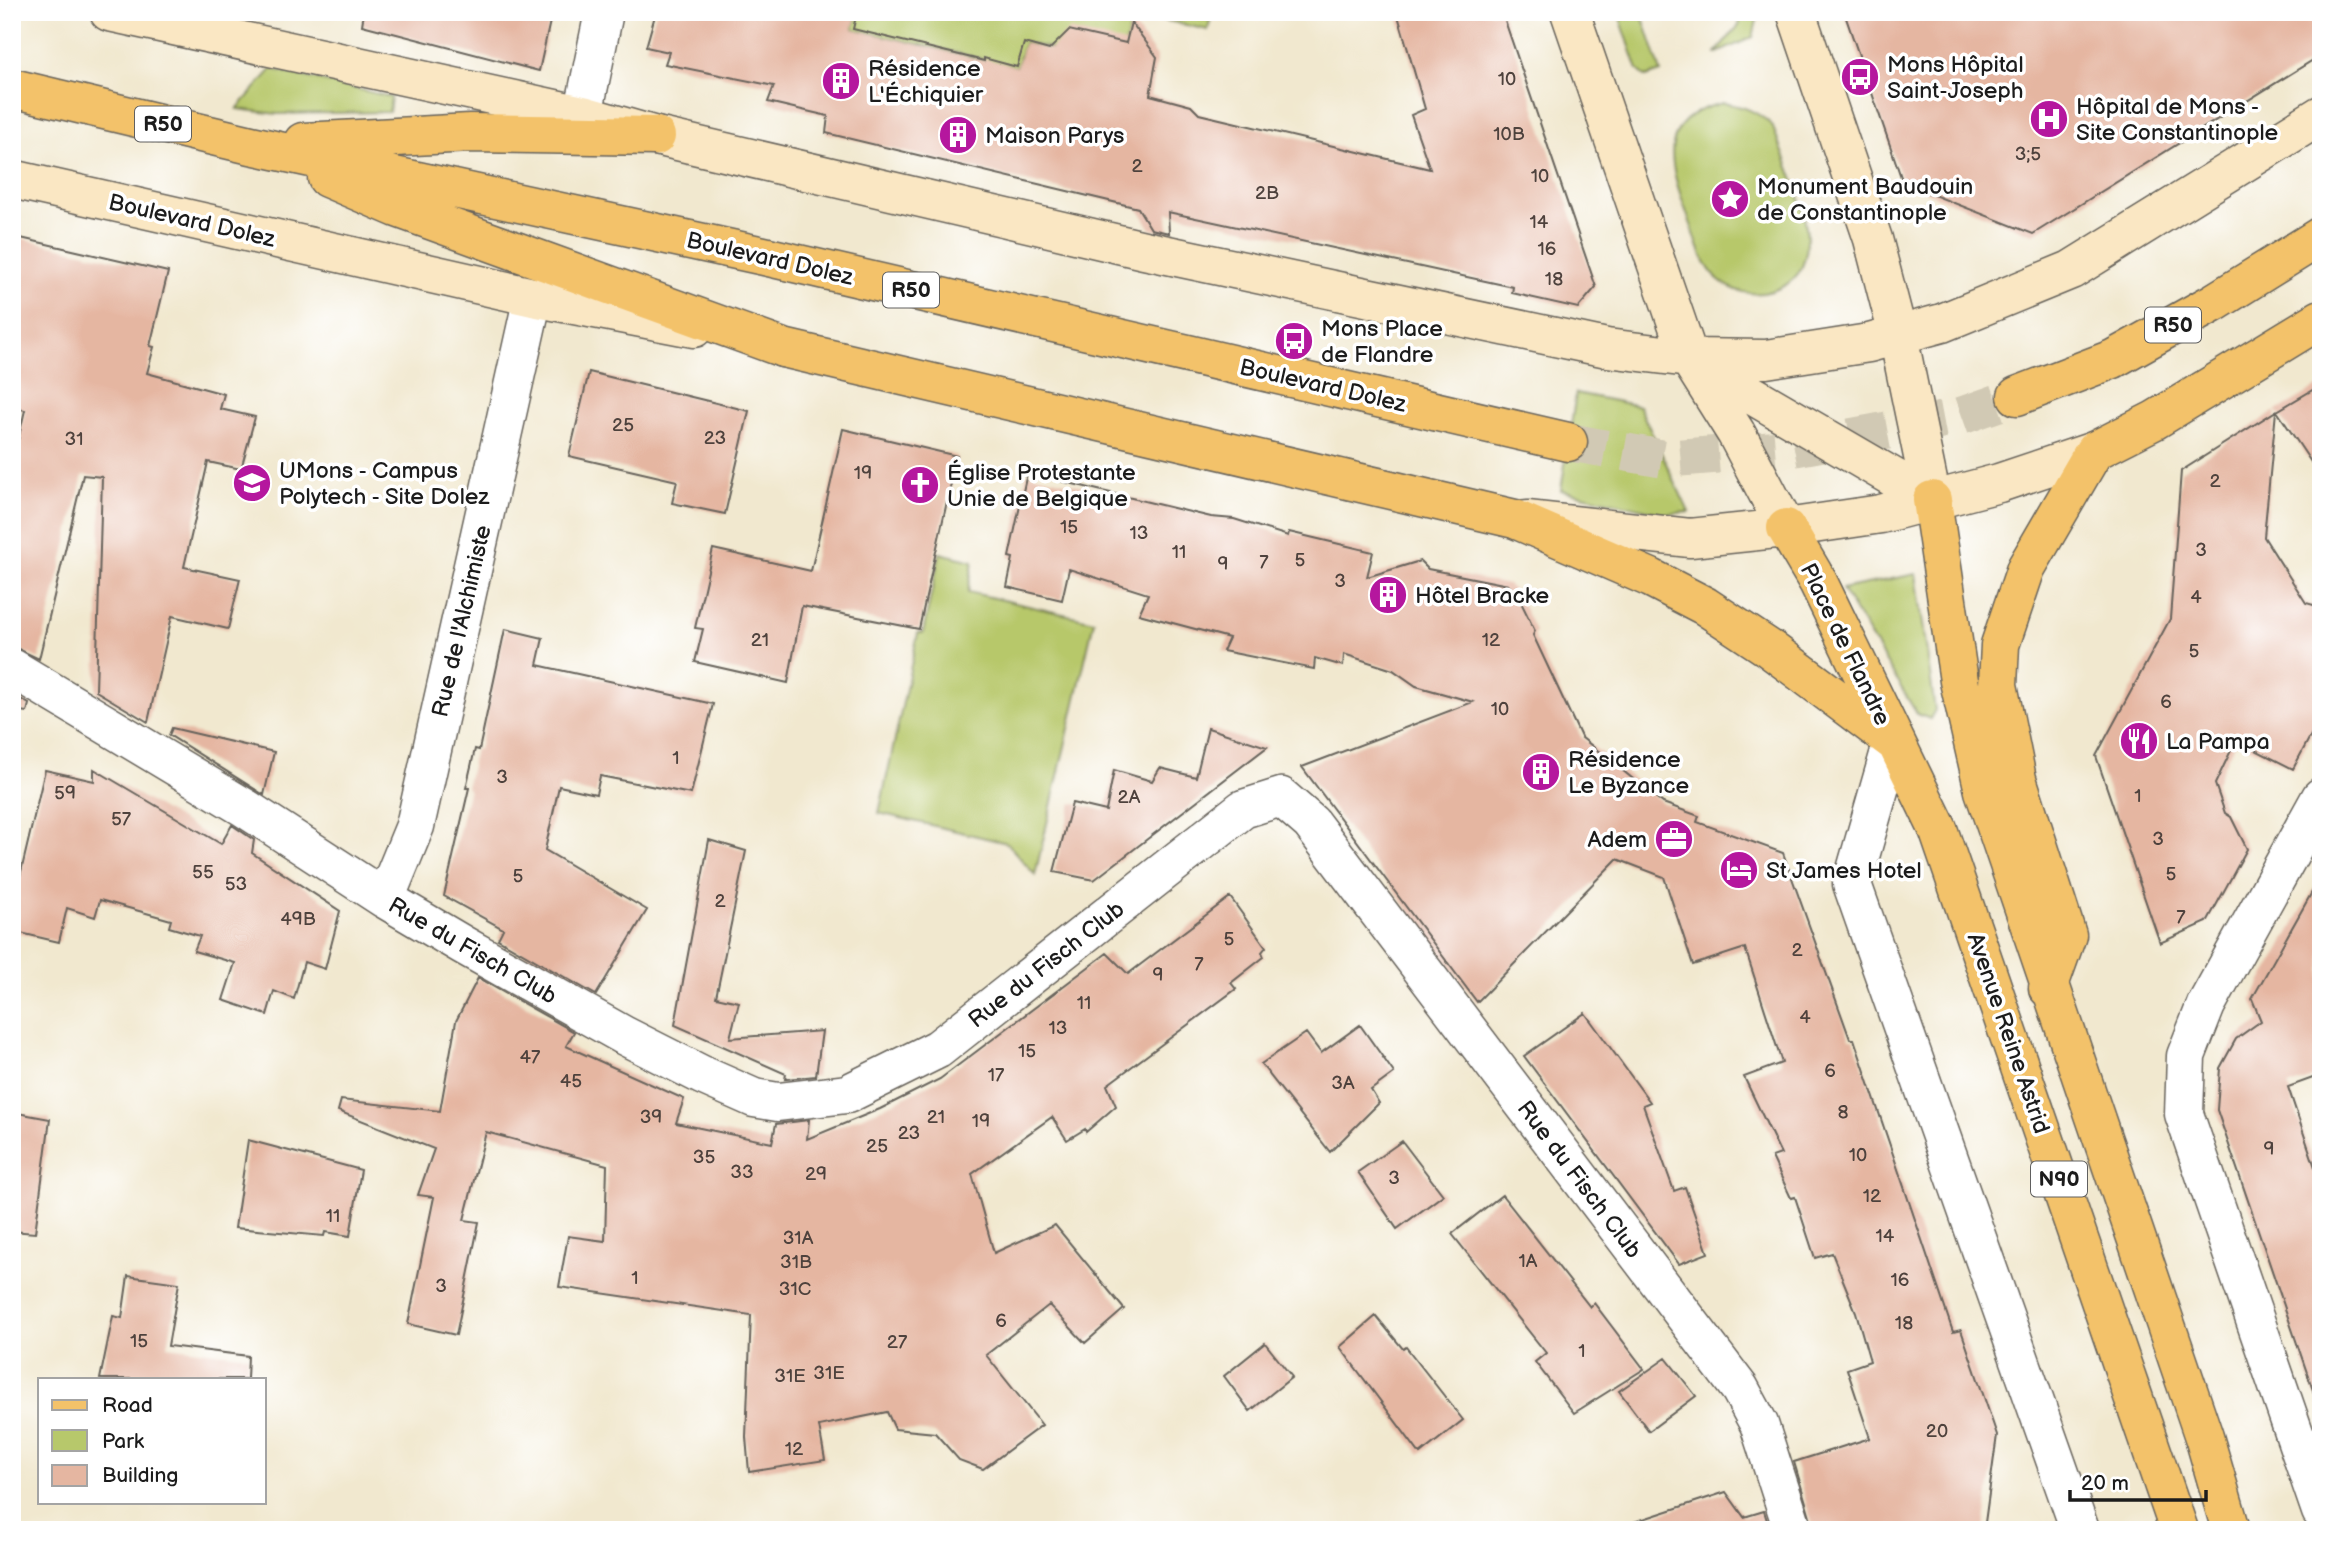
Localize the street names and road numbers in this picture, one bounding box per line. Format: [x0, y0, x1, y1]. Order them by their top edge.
road number: R50 [135, 106, 191, 142]
street label: Boulevard Dolez [106, 188, 279, 254]
street label: Boulevard Dolez [684, 226, 857, 292]
road number: R50 [883, 272, 939, 308]
road number: R50 [2145, 308, 2201, 342]
street label: Boulevard Dolez [1237, 353, 1410, 419]
street label: Rue de l'Alchimiste [426, 523, 498, 720]
street label: Place de Flandre [1794, 559, 1896, 730]
street label: Rue du Fisch Club [383, 891, 562, 1011]
street label: Rue du Fisch Club [963, 895, 1130, 1034]
street label: Avenue Reine Astrid [1961, 929, 2055, 1137]
street label: Rue du Fisch Club [1511, 1095, 1648, 1264]
road number: N90 [2031, 1162, 2087, 1196]

